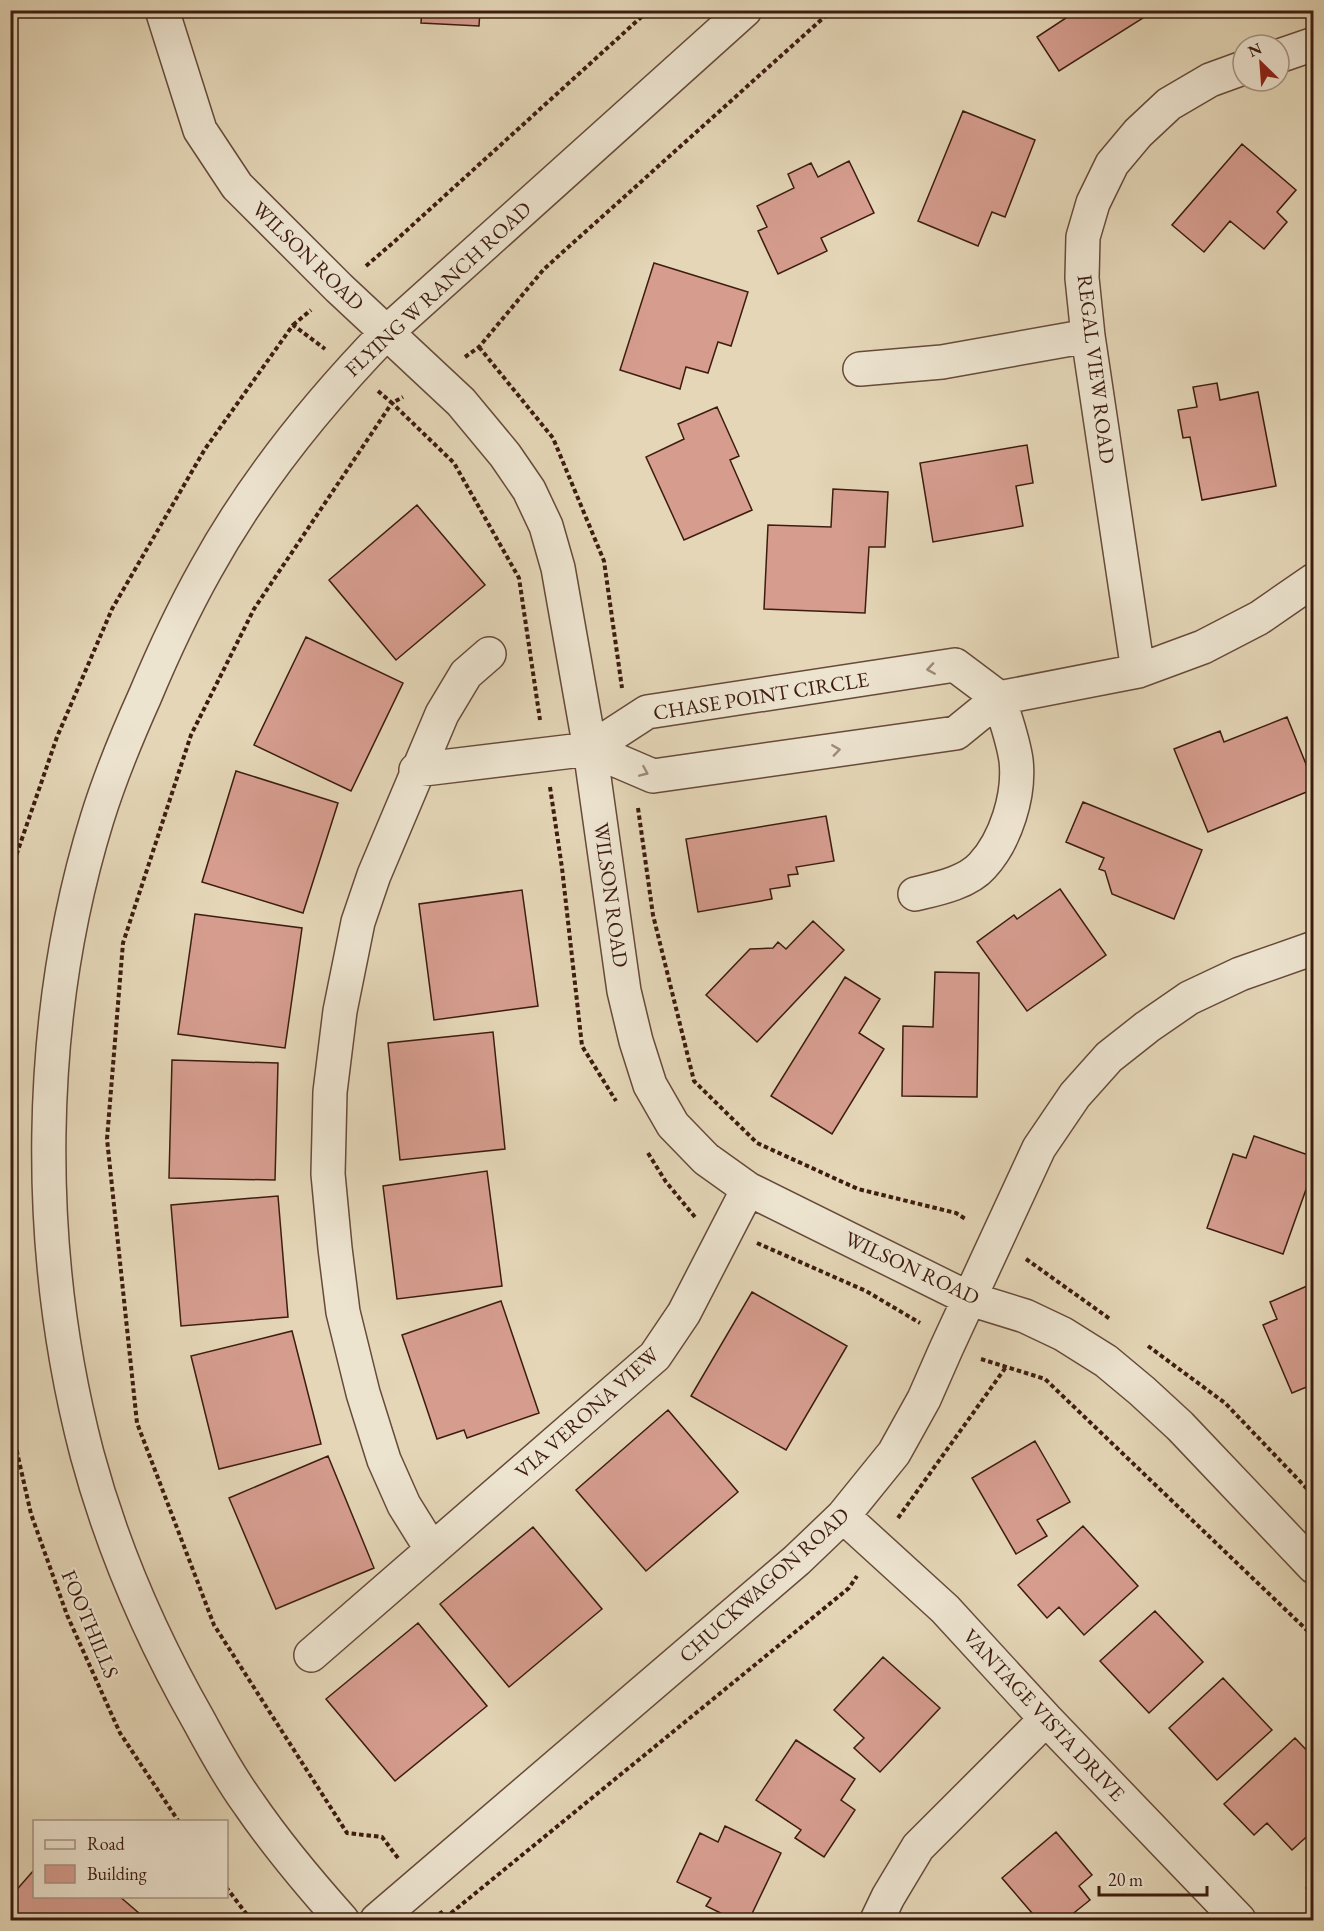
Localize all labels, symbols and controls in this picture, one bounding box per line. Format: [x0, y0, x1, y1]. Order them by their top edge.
north arrow [1231, 33, 1291, 93]
text: N [1245, 38, 1265, 62]
street label: WILSON ROAD [246, 195, 370, 316]
street label: FLYING W RANCH ROAD [339, 195, 537, 382]
street label: REGAL VIEW ROAD [1071, 273, 1122, 465]
one-way arrow [926, 663, 935, 675]
street label: CHASE POINT CIRCLE [651, 665, 871, 726]
one-way arrow [832, 745, 841, 757]
one-way arrow [638, 765, 649, 777]
street label: WILSON ROAD [588, 821, 635, 969]
street label: WILSON ROAD [840, 1224, 984, 1311]
street label: VIA VERONA VIEW [509, 1340, 665, 1484]
street label: CHUCKWAGON ROAD [673, 1501, 855, 1668]
street label: FOOTHILLS [56, 1566, 125, 1682]
street label: VANTAGE VISTA DRIVE [957, 1623, 1131, 1807]
legend [33, 1820, 228, 1898]
text: Road [87, 1832, 126, 1855]
scale bar [1099, 1859, 1207, 1897]
text: Building [87, 1862, 147, 1885]
text: 20 m [1108, 1868, 1143, 1891]

